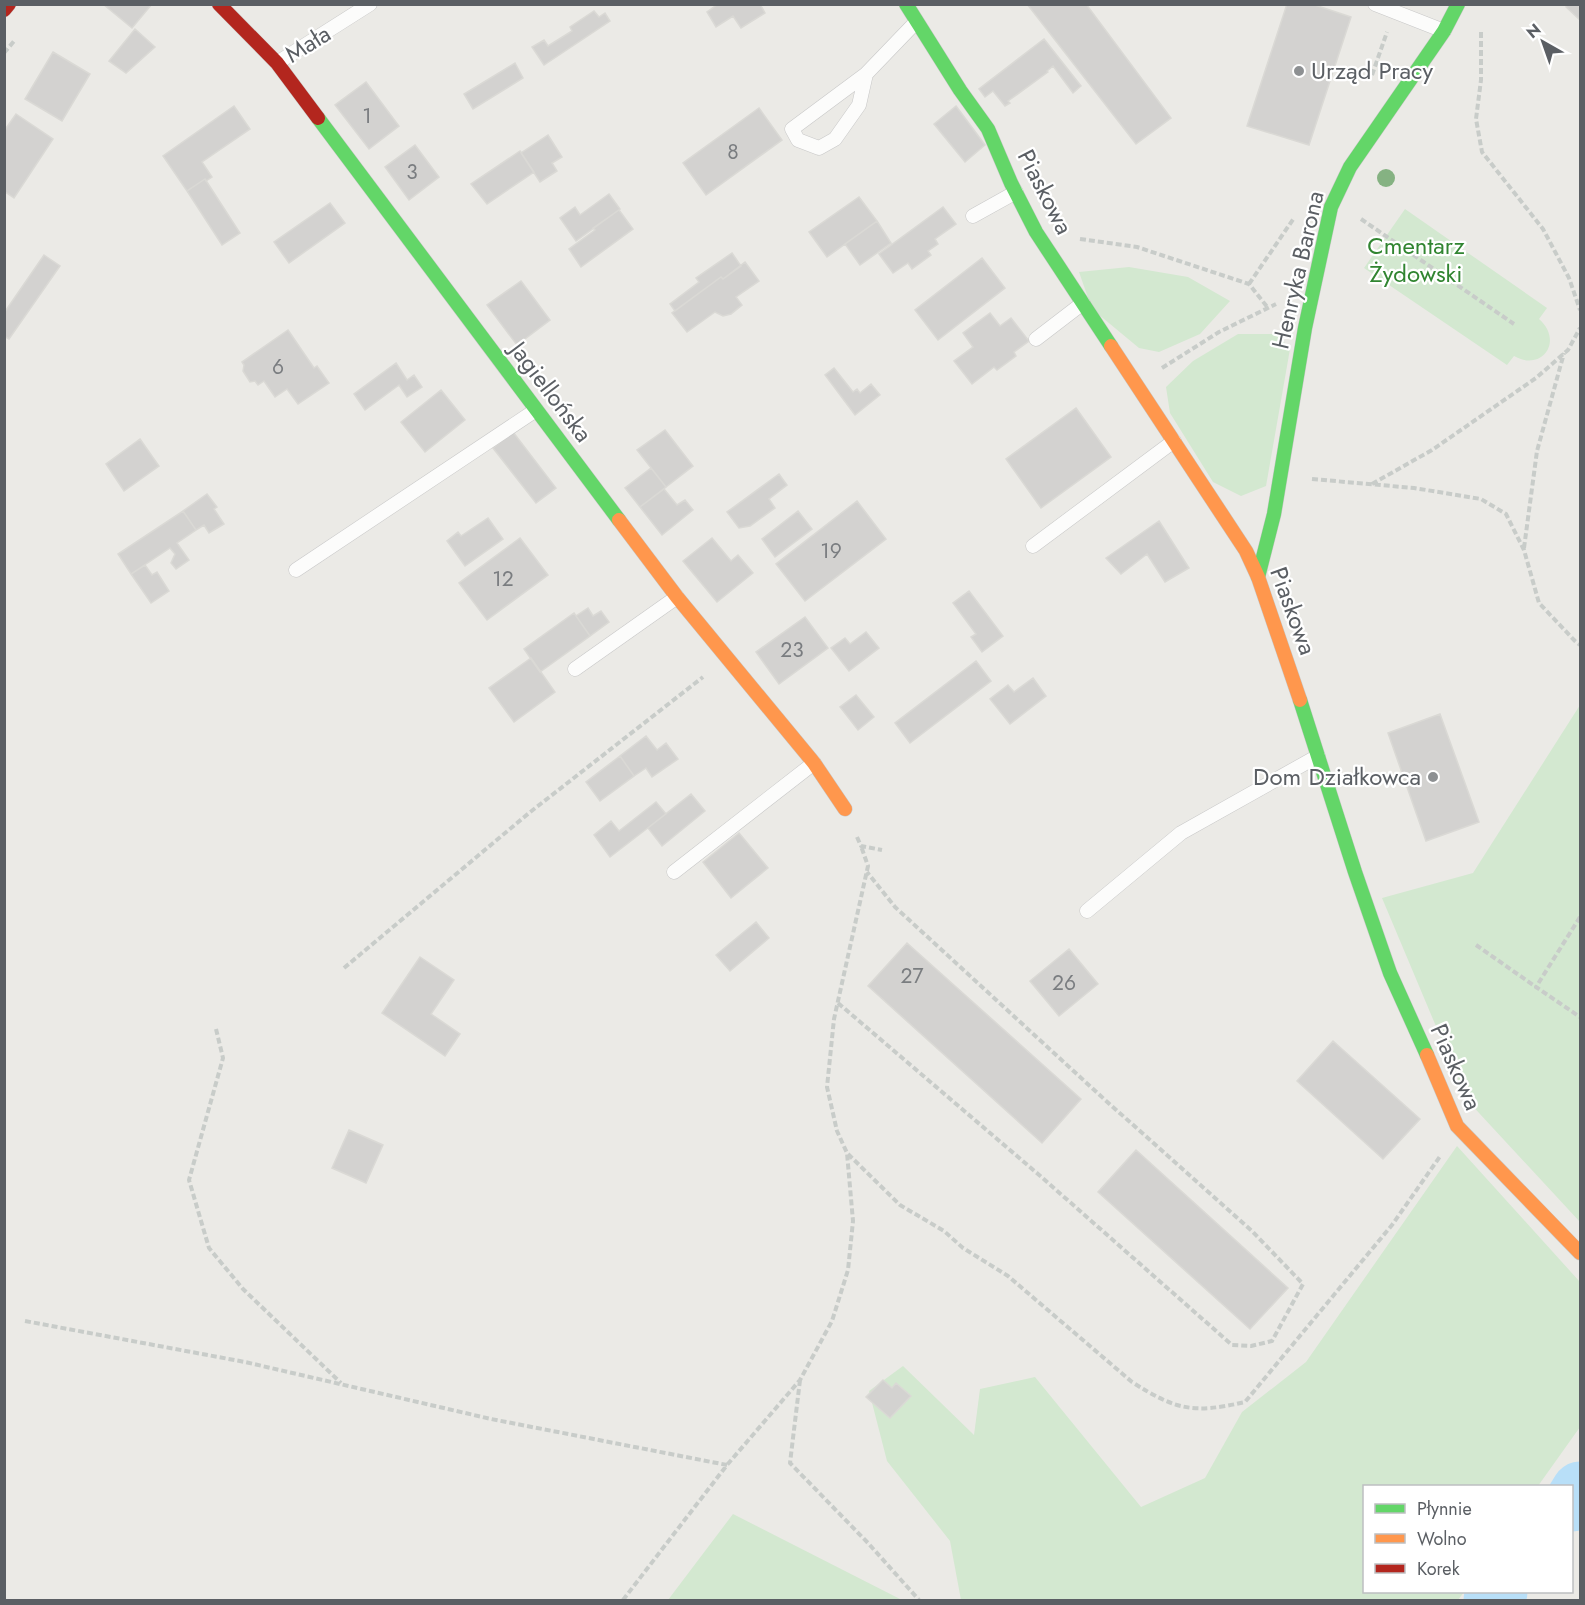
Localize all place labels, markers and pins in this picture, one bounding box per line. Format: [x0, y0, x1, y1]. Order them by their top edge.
place label: Urząd Pracy [1311, 53, 1433, 88]
marker: Urząd Pracy [1292, 64, 1306, 78]
place label: Dom Działkowca [1253, 759, 1421, 794]
marker: Dom Działkowca [1426, 770, 1440, 784]

